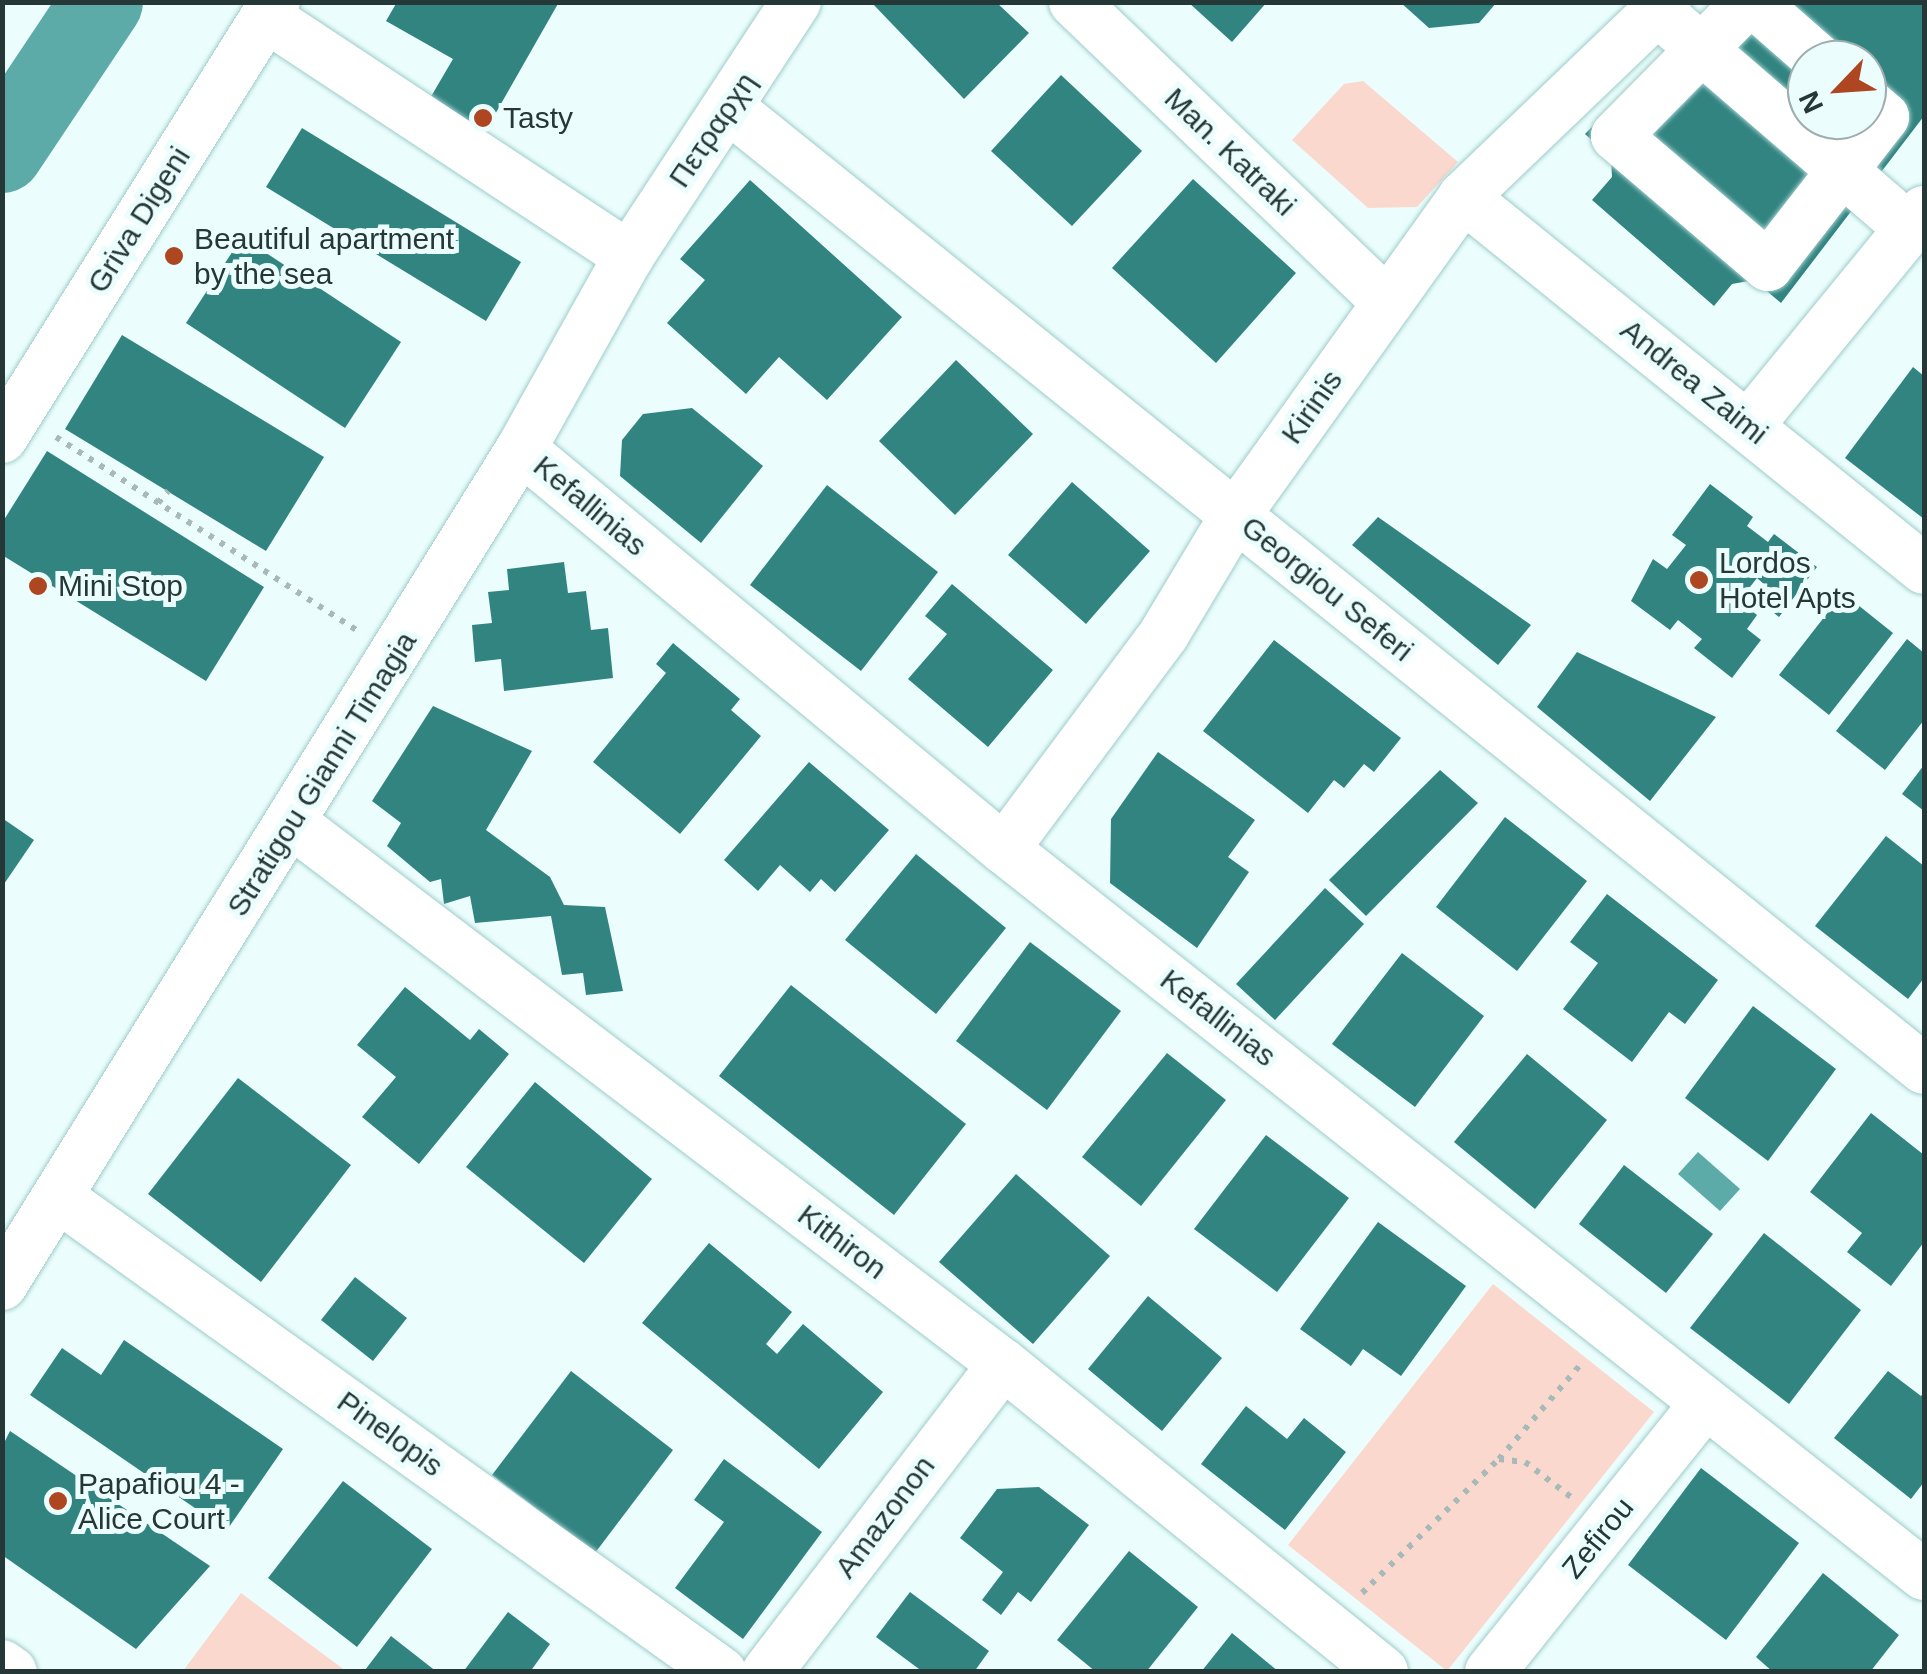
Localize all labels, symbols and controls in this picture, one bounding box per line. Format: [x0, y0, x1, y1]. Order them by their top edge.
north arrow [1787, 40, 1887, 140]
street label: Πετραρχη [662, 66, 764, 194]
street label: Man. Katraki [1157, 81, 1303, 223]
text: N [1793, 86, 1829, 118]
place label: Tasty [503, 100, 573, 136]
marker: Tasty [472, 107, 494, 129]
street label: Griva Digeni [80, 140, 198, 300]
place label: Beautiful apartment by the sea [194, 221, 454, 292]
marker: Beautiful apartment by the sea [163, 245, 185, 267]
street label: Andrea Zaimi [1613, 312, 1775, 452]
street label: Kirinis [1274, 363, 1350, 451]
street label: Kefallinias [526, 448, 654, 564]
street label: Georgiou Seferi [1234, 509, 1420, 669]
place label: Lordos Hotel Apts [1719, 545, 1857, 616]
place label: Mini Stop [58, 568, 183, 604]
marker: Lordos Hotel Apts [1688, 569, 1710, 591]
marker: Mini Stop [27, 575, 49, 597]
street label: Stratigou Gianni Timagia [220, 625, 424, 923]
street label: Kefallinias [1153, 962, 1283, 1074]
street label: Kithiron [791, 1197, 893, 1287]
street label: Pinelopis [330, 1384, 450, 1484]
street label: Amazonon [827, 1449, 943, 1585]
place label: Papafiou 4 - Alice Court [78, 1466, 240, 1536]
marker: Papafiou 4 - Alice Court [47, 1490, 69, 1512]
street label: Zefirou [1555, 1490, 1641, 1586]

